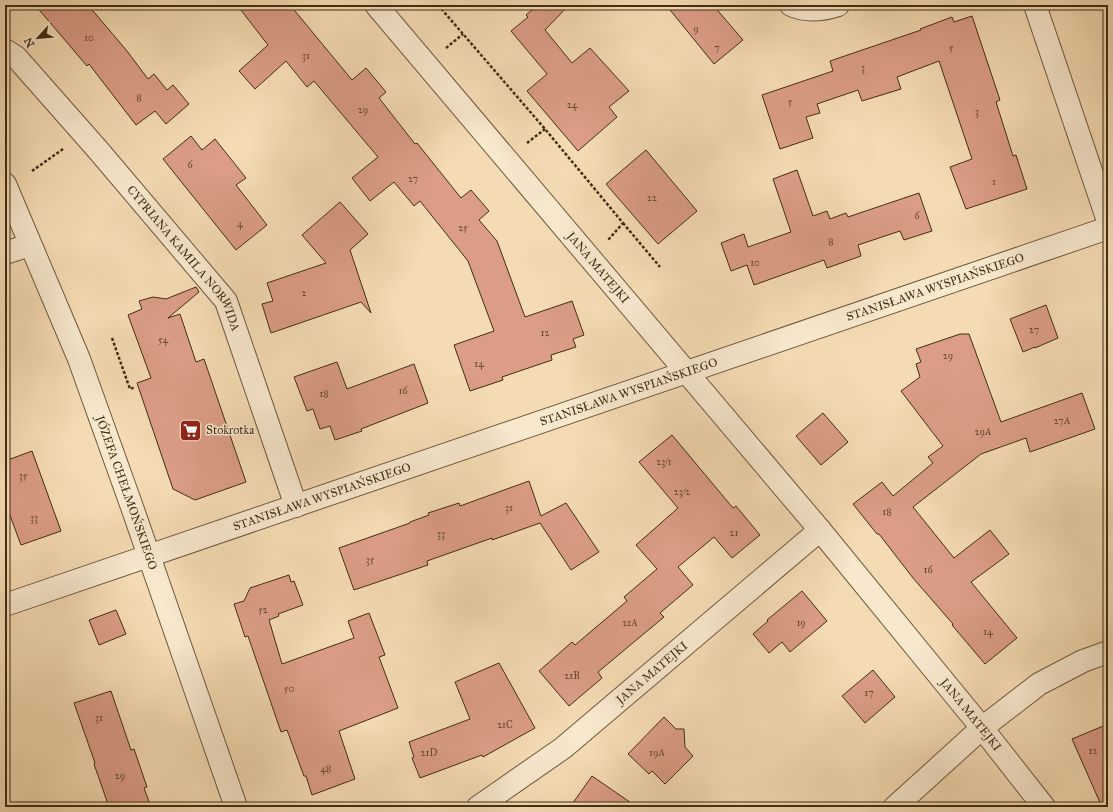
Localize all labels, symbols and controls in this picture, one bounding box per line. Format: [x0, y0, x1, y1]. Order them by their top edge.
north arrow [18, 18, 58, 58]
house number: 9 [693, 23, 699, 35]
house number: 10 [84, 32, 94, 44]
text: N [21, 35, 37, 49]
house number: 7 [714, 42, 720, 54]
house number: 5 [949, 42, 954, 54]
house number: 31 [302, 50, 310, 62]
house number: 3 [861, 62, 865, 74]
house number: 8 [136, 92, 142, 104]
house number: 5 [788, 96, 793, 108]
house number: 24 [567, 99, 578, 111]
house number: 29 [358, 104, 368, 116]
house number: 3 [975, 106, 979, 118]
house number: 6 [187, 159, 193, 171]
house number: 27 [408, 173, 418, 185]
house number: 1 [992, 176, 996, 188]
street label: CYPRIANA KAMILA NORWIDA [124, 183, 243, 333]
house number: 22 [647, 192, 657, 204]
house number: 6 [914, 210, 920, 222]
house number: 4 [237, 218, 243, 230]
house number: 25 [458, 222, 468, 234]
street label: JANA MATEJKI [562, 228, 632, 306]
house number: 8 [828, 236, 834, 248]
street label: STANISŁAWA WYSPIAŃSKIEGO [844, 250, 1026, 324]
house number: 10 [750, 257, 760, 269]
house number: 2 [302, 287, 307, 299]
house number: 27 [1029, 324, 1039, 336]
house number: 12 [541, 327, 550, 339]
house number: 54 [158, 334, 168, 346]
house number: 29 [943, 350, 953, 362]
street label: STANISŁAWA WYSPIAŃSKIEGO [538, 355, 719, 429]
house number: 14 [474, 358, 484, 370]
house number: 16 [398, 385, 408, 397]
house number: 18 [319, 388, 329, 400]
street label: JÓZEFA CHEŁMOŃSKIEGO [91, 412, 160, 572]
house number: 27A [1054, 415, 1071, 427]
supermarket icon: Stokrotka [177, 417, 203, 443]
place label: Stokrotka [206, 423, 255, 437]
house number: 29A [974, 426, 992, 438]
house number: 23/1 [656, 456, 672, 468]
street label: STANISŁAWA WYSPIAŃSKIEGO [231, 460, 413, 534]
house number: 35 [19, 470, 28, 482]
house number: 23/2 [674, 486, 690, 498]
house number: 31 [505, 502, 513, 514]
house number: 18 [882, 506, 892, 518]
house number: 33 [30, 512, 38, 524]
house number: 21 [730, 527, 738, 539]
house number: 33 [437, 528, 445, 540]
house number: 35 [366, 554, 375, 566]
house number: 16 [923, 564, 933, 576]
house number: 52 [258, 604, 268, 616]
house number: 21A [622, 617, 638, 629]
house number: 19 [796, 617, 806, 629]
house number: 14 [983, 626, 993, 638]
street label: JANA MATEJKI [612, 638, 690, 709]
house number: 21B [564, 670, 580, 682]
street label: JANA MATEJKI [935, 674, 1004, 754]
house number: 50 [284, 683, 294, 695]
house number: 17 [864, 687, 874, 699]
house number: 31 [95, 712, 103, 724]
house number: 21C [497, 719, 513, 731]
house number: 12 [1089, 745, 1098, 757]
house number: 21D [421, 747, 437, 759]
house number: 19A [649, 747, 665, 759]
house number: 48 [321, 763, 331, 775]
house number: 29 [115, 770, 125, 782]

